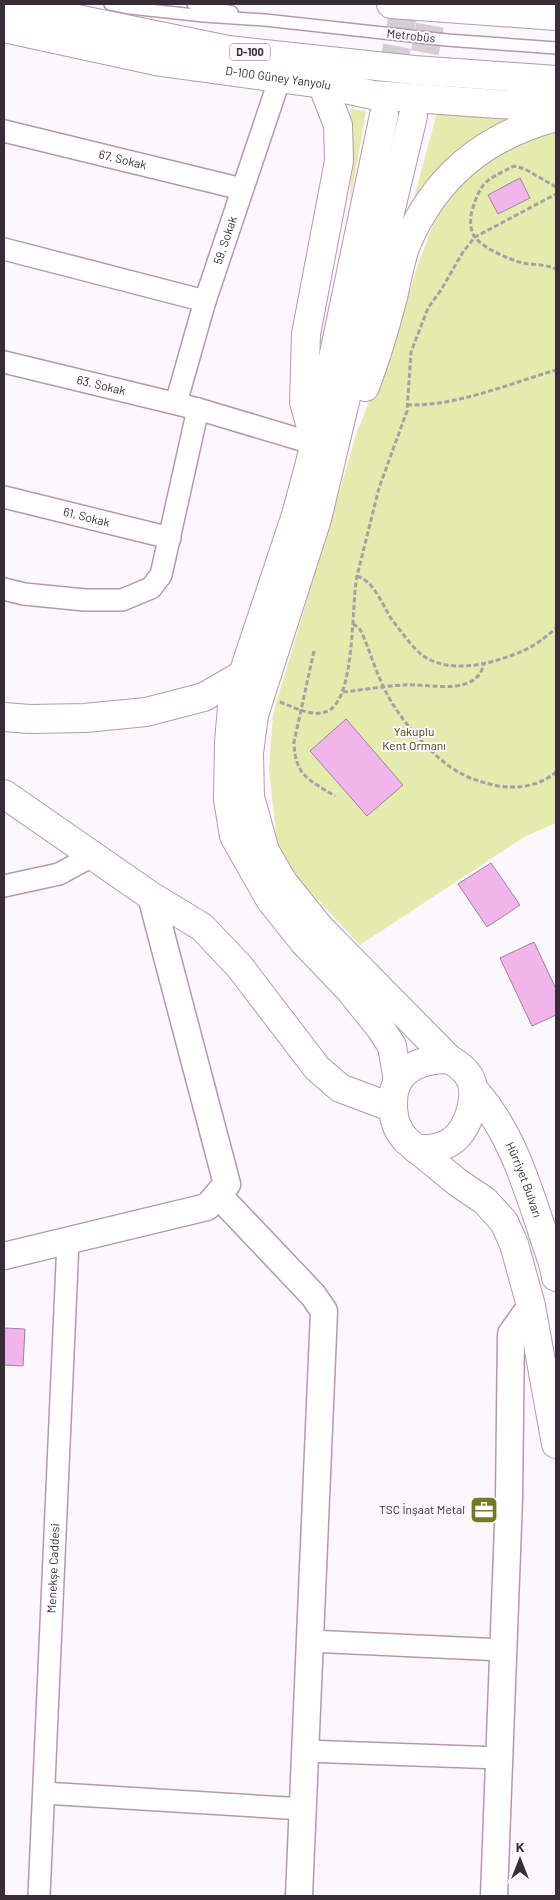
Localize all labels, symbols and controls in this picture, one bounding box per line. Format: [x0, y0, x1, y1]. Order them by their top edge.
street label: Metrobüs [386, 25, 436, 45]
road number: D-100 [230, 44, 270, 61]
street label: D-100 Güney Yanyolu [225, 63, 333, 92]
street label: 67. Sokak [97, 146, 148, 171]
street label: 59. Sokak [210, 214, 239, 266]
street label: 63. Sokak [76, 372, 127, 397]
street label: 61. Sokak [62, 504, 112, 529]
park label: Yakuplu Kent Ormanı [382, 724, 446, 752]
street label: Hürriyet Bulvarı [504, 1139, 545, 1219]
office icon: TSC İnşaat Metal [469, 1495, 499, 1525]
place label: TSC İnşaat Metal [379, 1502, 465, 1516]
street label: Menekşe Caddesi [44, 1523, 61, 1614]
north arrow [495, 1835, 545, 1885]
text: K [516, 1838, 525, 1855]

